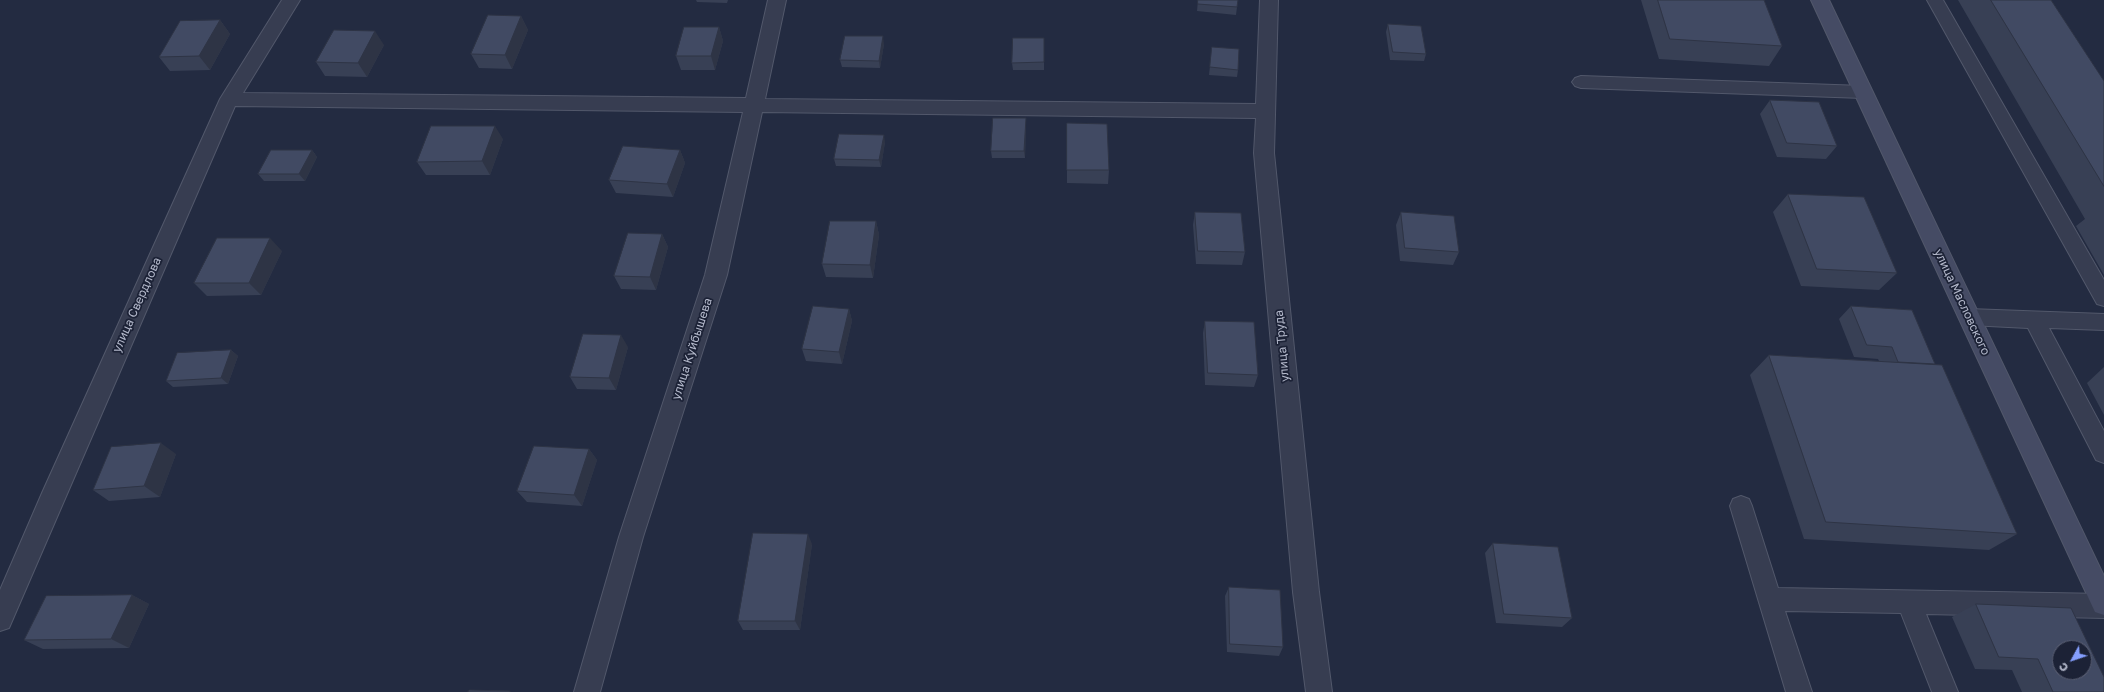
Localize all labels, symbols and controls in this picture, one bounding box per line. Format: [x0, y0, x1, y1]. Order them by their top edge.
street label: улица Масловского [1931, 246, 1993, 358]
street label: улица Свердлова [110, 255, 164, 355]
street label: улица Куйбышева [669, 296, 715, 402]
street label: улица Труда [1272, 309, 1292, 383]
north arrow [2052, 640, 2092, 680]
text: С [2056, 660, 2071, 675]

